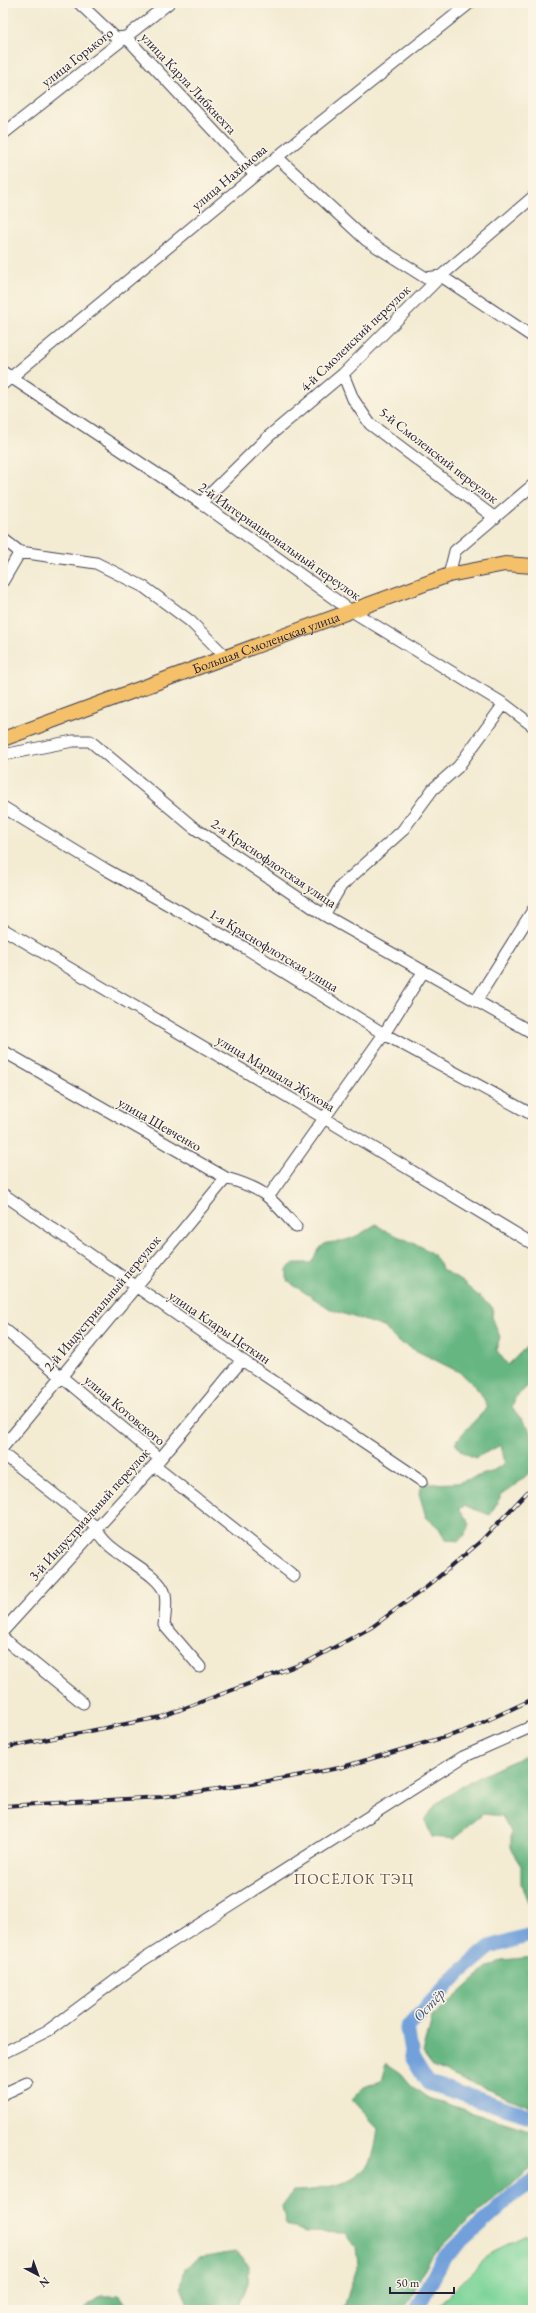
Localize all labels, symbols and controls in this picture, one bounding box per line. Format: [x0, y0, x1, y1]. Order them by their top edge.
street label: улица Горького [37, 23, 117, 91]
street label: улица Карла Либкнехта [137, 28, 241, 138]
street label: улица Нахимова [188, 140, 271, 214]
street label: 4-й Смоленский переулок [296, 280, 414, 395]
street label: 5-й Смоленский переулок [376, 403, 503, 507]
street label: 2-й Интернациональный переулок [195, 478, 365, 604]
street label: Большая Смоленская улица [190, 607, 342, 678]
street label: 2-я Краснофлотская улица [208, 814, 341, 912]
street label: 1-я Краснофлотская улица [206, 904, 342, 996]
street label: улица Маршала Жукова [213, 1030, 339, 1116]
street label: улица Шевченко [115, 1093, 205, 1155]
street label: 2-й Индустриальный переулок [40, 1231, 165, 1375]
street label: улица Клары Цеткин [166, 1286, 274, 1368]
street label: улица Котовского [81, 1371, 169, 1449]
street label: 3-й Индустриальный переулок [25, 1444, 154, 1584]
district label: ПОСЁЛОК ТЭЦ [294, 1869, 414, 1888]
water label: Остёр [409, 1984, 449, 2025]
north arrow [18, 2255, 58, 2295]
scale bar [390, 2269, 454, 2295]
text: N [37, 2274, 53, 2291]
text: 50 m [396, 2275, 420, 2291]

